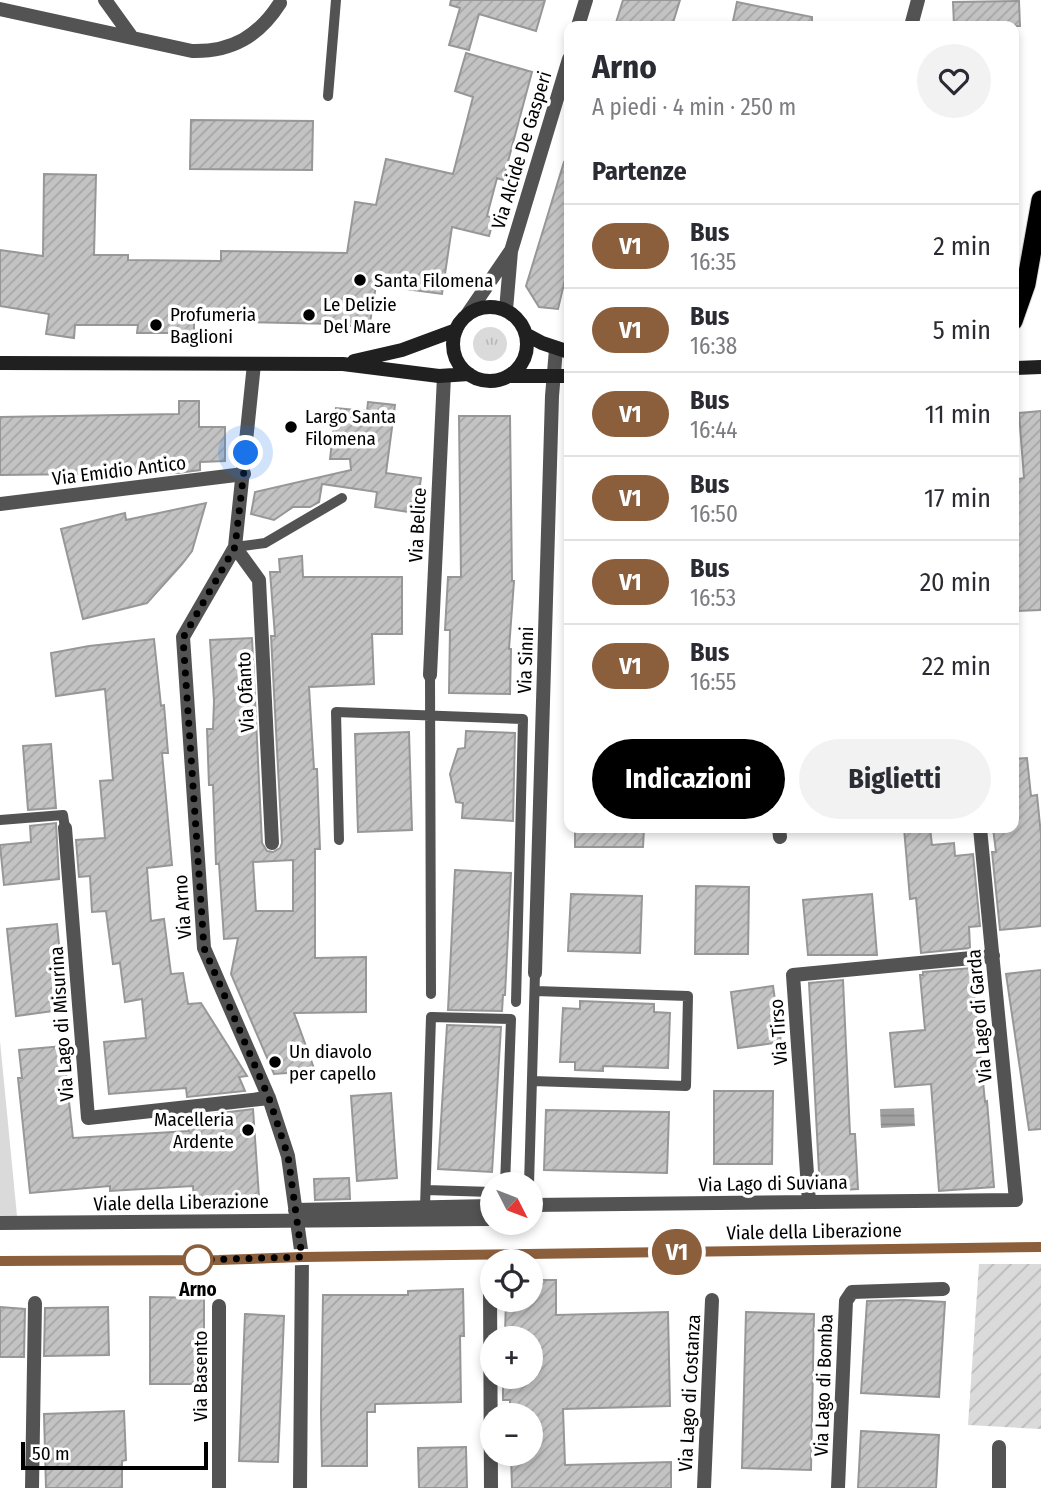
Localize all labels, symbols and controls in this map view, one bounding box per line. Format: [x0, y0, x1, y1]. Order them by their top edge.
button: heart [917, 44, 991, 118]
text: Arno [592, 47, 657, 87]
street label: Via Alcide De Gasperi [486, 68, 556, 232]
text: A piedi · 4 min · 250 m [592, 93, 796, 121]
text: Partenze [592, 156, 687, 187]
text: Bus [690, 217, 729, 248]
text: 2 min [933, 231, 991, 262]
text: V1 [619, 232, 642, 260]
text: 16:35 [690, 248, 736, 276]
place label: Santa Filomena [374, 269, 493, 292]
marker: Santa Filomena [352, 272, 368, 288]
place label: Le Delizie Del Mare [323, 293, 397, 338]
text: Bus [690, 301, 729, 332]
place label: Profumeria Baglioni [170, 303, 256, 348]
marker: Le Delizie Del Mare [301, 307, 317, 323]
text: 5 min [933, 315, 991, 346]
text: V1 [619, 316, 642, 344]
marker: Profumeria Baglioni [148, 317, 164, 333]
text: 16:38 [690, 332, 737, 360]
text: Bus [690, 385, 729, 416]
text: 11 min [925, 399, 991, 430]
text: V1 [619, 400, 642, 428]
place label: Largo Santa Filomena [305, 405, 396, 450]
text: 16:44 [690, 416, 737, 444]
marker: Largo Santa Filomena [283, 419, 299, 435]
your location [228, 435, 263, 470]
street label: Via Emidio Antico [51, 451, 187, 490]
text: Bus [690, 469, 729, 500]
text: 17 min [924, 483, 991, 514]
text: V1 [619, 484, 642, 512]
street label: Via Belice [404, 487, 431, 563]
text: 16:50 [690, 500, 738, 528]
text: Bus [690, 553, 729, 584]
text: 20 min [920, 567, 991, 598]
text: V1 [619, 568, 642, 596]
text: 16:53 [690, 584, 736, 612]
street label: Via Sinni [513, 626, 538, 694]
text: Bus [690, 637, 729, 668]
street label: Via Ofanto [232, 651, 259, 733]
text: 22 min [922, 651, 991, 682]
text: V1 [619, 652, 642, 680]
text: 16:55 [690, 668, 736, 696]
button: Indicazioni [592, 739, 785, 819]
button: Biglietti [799, 739, 991, 819]
street label: Via Arno [169, 874, 196, 940]
street label: Via Lago di Misurina [45, 946, 78, 1102]
street label: Via Lago di Garda [962, 948, 997, 1084]
street label: Via Tirso [765, 998, 792, 1066]
place label: Un diavolo per capello [289, 1040, 376, 1085]
marker: Un diavolo per capello [267, 1054, 283, 1070]
place label: Macelleria Ardente [154, 1108, 234, 1153]
marker: Macelleria Ardente [240, 1122, 256, 1138]
street label: Via Lago di Suviana [698, 1171, 848, 1196]
north arrow [480, 1172, 542, 1236]
map controls [480, 1172, 543, 1466]
street label: Viale della Liberazione [93, 1189, 269, 1216]
street label: Viale della Liberazione [726, 1218, 902, 1245]
line badge: V1 [646, 1229, 708, 1275]
text: V1 [666, 1238, 688, 1266]
marker: Arno [183, 1245, 213, 1275]
button: locate [480, 1249, 543, 1312]
place label: Arno [178, 1278, 217, 1301]
street label: Via Lago di Bomba [810, 1313, 837, 1457]
street label: Via Lago di Costanza [674, 1314, 705, 1472]
button: + [480, 1326, 543, 1389]
street label: Via Basento [189, 1330, 212, 1422]
button: − [480, 1403, 543, 1466]
scale bar [21, 1439, 208, 1471]
text: 50 m [32, 1442, 70, 1465]

